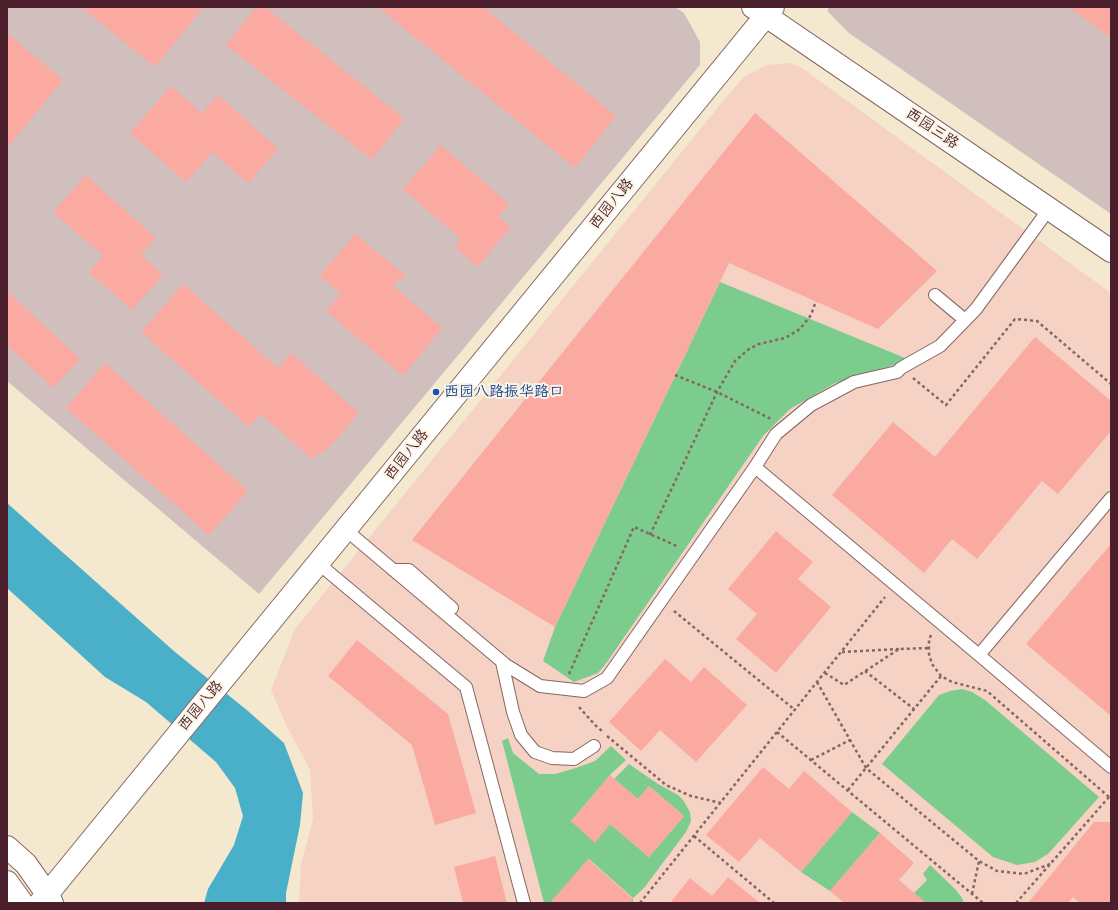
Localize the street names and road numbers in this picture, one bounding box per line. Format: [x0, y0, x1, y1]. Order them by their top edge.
street label: 西园三路 [902, 105, 962, 153]
street label: 西园八路 [586, 175, 638, 233]
street label: 西园八路 [381, 426, 433, 484]
street label: 西园八路 [175, 677, 227, 735]

